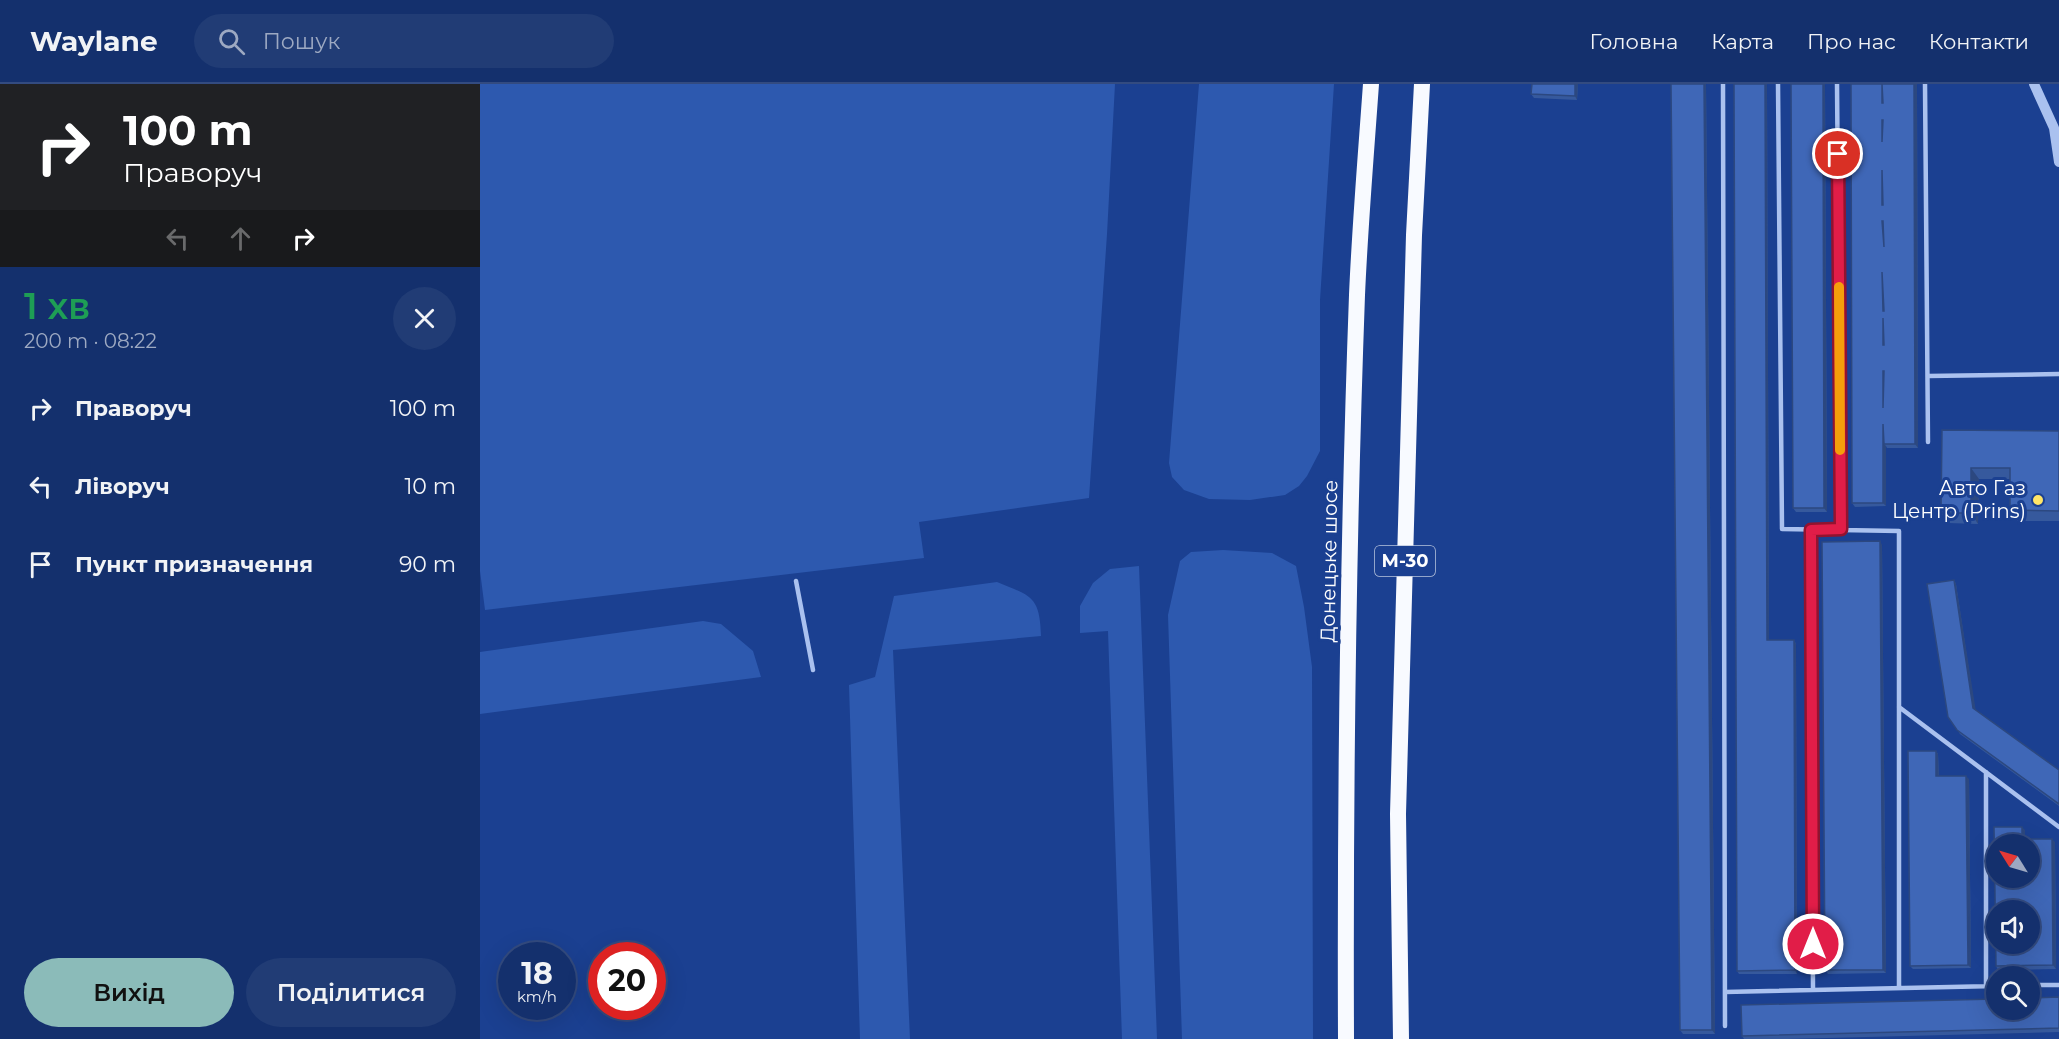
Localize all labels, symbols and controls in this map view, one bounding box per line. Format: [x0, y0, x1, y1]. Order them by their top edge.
search box [194, 14, 614, 68]
text: Waylane [30, 24, 158, 58]
icon: search [215, 25, 248, 58]
text: Пошук [263, 28, 340, 55]
text: Головна [1590, 29, 1678, 54]
text: Карта [1711, 29, 1774, 54]
text: Про нас [1807, 29, 1896, 54]
text: Контакти [1929, 29, 2029, 54]
text: 100 m [123, 104, 252, 156]
icon: right [24, 108, 102, 186]
pin [1812, 128, 1863, 179]
icon: arrive [1821, 137, 1854, 170]
text: Праворуч [123, 156, 262, 189]
icon: left [161, 222, 194, 255]
icon: ahead [224, 222, 257, 255]
icon: right [287, 222, 320, 255]
text: 1 хв [24, 284, 90, 328]
button: close [393, 287, 456, 350]
text: 200 m · 08:22 [24, 329, 157, 353]
icon: right [24, 392, 57, 425]
text: Праворуч [75, 395, 192, 422]
text: 100 m [390, 395, 456, 422]
icon: left [24, 470, 57, 503]
text: Ліворуч [75, 473, 170, 500]
text: 10 m [404, 473, 456, 500]
place label: Авто Газ Центр (Prins) [1892, 476, 2026, 523]
street label: Донецьке шосе [1316, 479, 1342, 643]
marker: Авто Газ Центр (Prins) [2031, 493, 2045, 507]
road number: М-30 [1375, 546, 1435, 576]
icon: arrive [24, 548, 57, 581]
text: Пункт призначення [75, 551, 313, 578]
text: 90 m [399, 551, 456, 578]
north arrow [1986, 834, 2040, 888]
map controls [1986, 834, 2040, 1020]
button: sound [1986, 900, 2040, 954]
position arrow [1781, 912, 1845, 976]
speed limit sign: 20 [588, 942, 666, 1020]
text: 18 [521, 955, 553, 992]
button: Вихід [24, 958, 234, 1027]
button: Поділитися [246, 958, 456, 1027]
button: search [1986, 966, 2040, 1020]
text: km/h [517, 987, 557, 1006]

